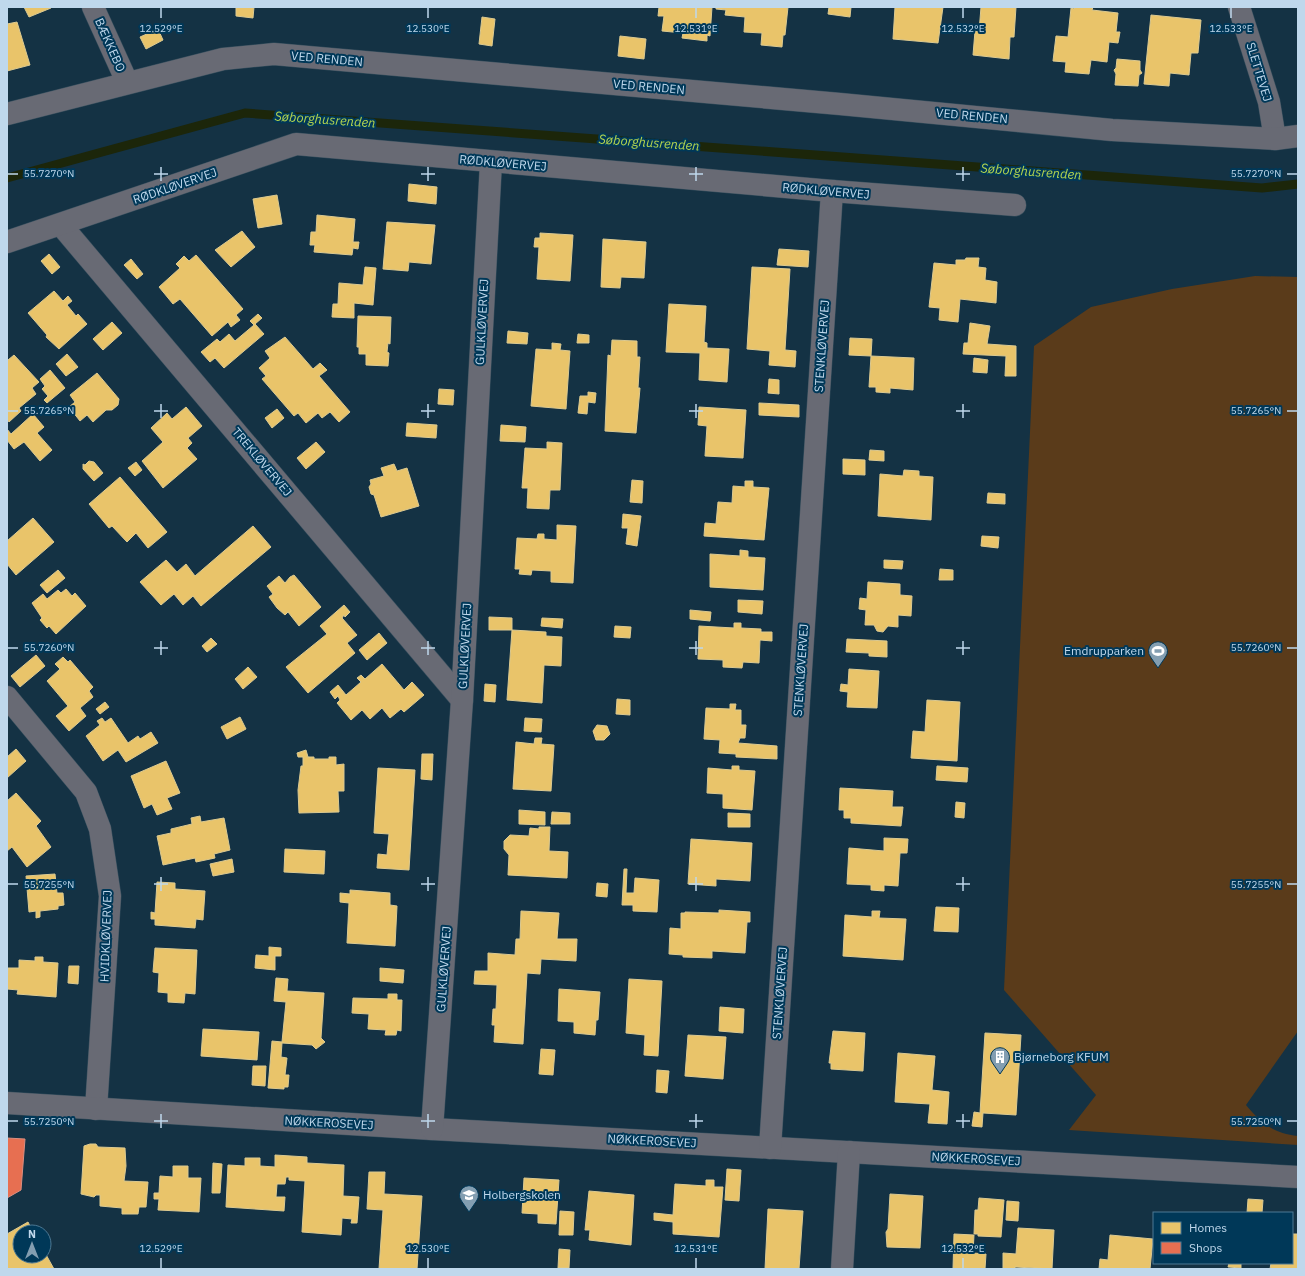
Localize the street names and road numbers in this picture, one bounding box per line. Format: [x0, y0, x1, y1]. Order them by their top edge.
street label: BÆKKEBO [92, 16, 129, 74]
street label: SLETTEVEJ [1243, 40, 1276, 103]
street label: VED RENDEN [291, 48, 364, 69]
street label: VED RENDEN [613, 76, 686, 97]
street label: VED RENDEN [936, 105, 1009, 126]
street label: RØDKLØVERVEJ [459, 151, 547, 174]
street label: RØDKLØVERVEJ [131, 164, 219, 207]
street label: RØDKLØVERVEJ [782, 179, 870, 202]
street label: GULKLØVERVEJ [472, 279, 491, 365]
street label: STENKLØVERVEJ [811, 299, 832, 393]
street label: TREKLØVERVEJ [229, 424, 295, 499]
street label: GULKLØVERVEJ [455, 603, 474, 689]
street label: STENKLØVERVEJ [790, 623, 811, 717]
street label: HVIDKLØVERVEJ [96, 890, 115, 982]
street label: GULKLØVERVEJ [433, 926, 454, 1012]
street label: STENKLØVERVEJ [769, 946, 790, 1040]
street label: NØKKEROSEVEJ [284, 1113, 374, 1132]
street label: NØKKEROSEVEJ [607, 1131, 697, 1150]
street label: NØKKEROSEVEJ [931, 1149, 1021, 1168]

